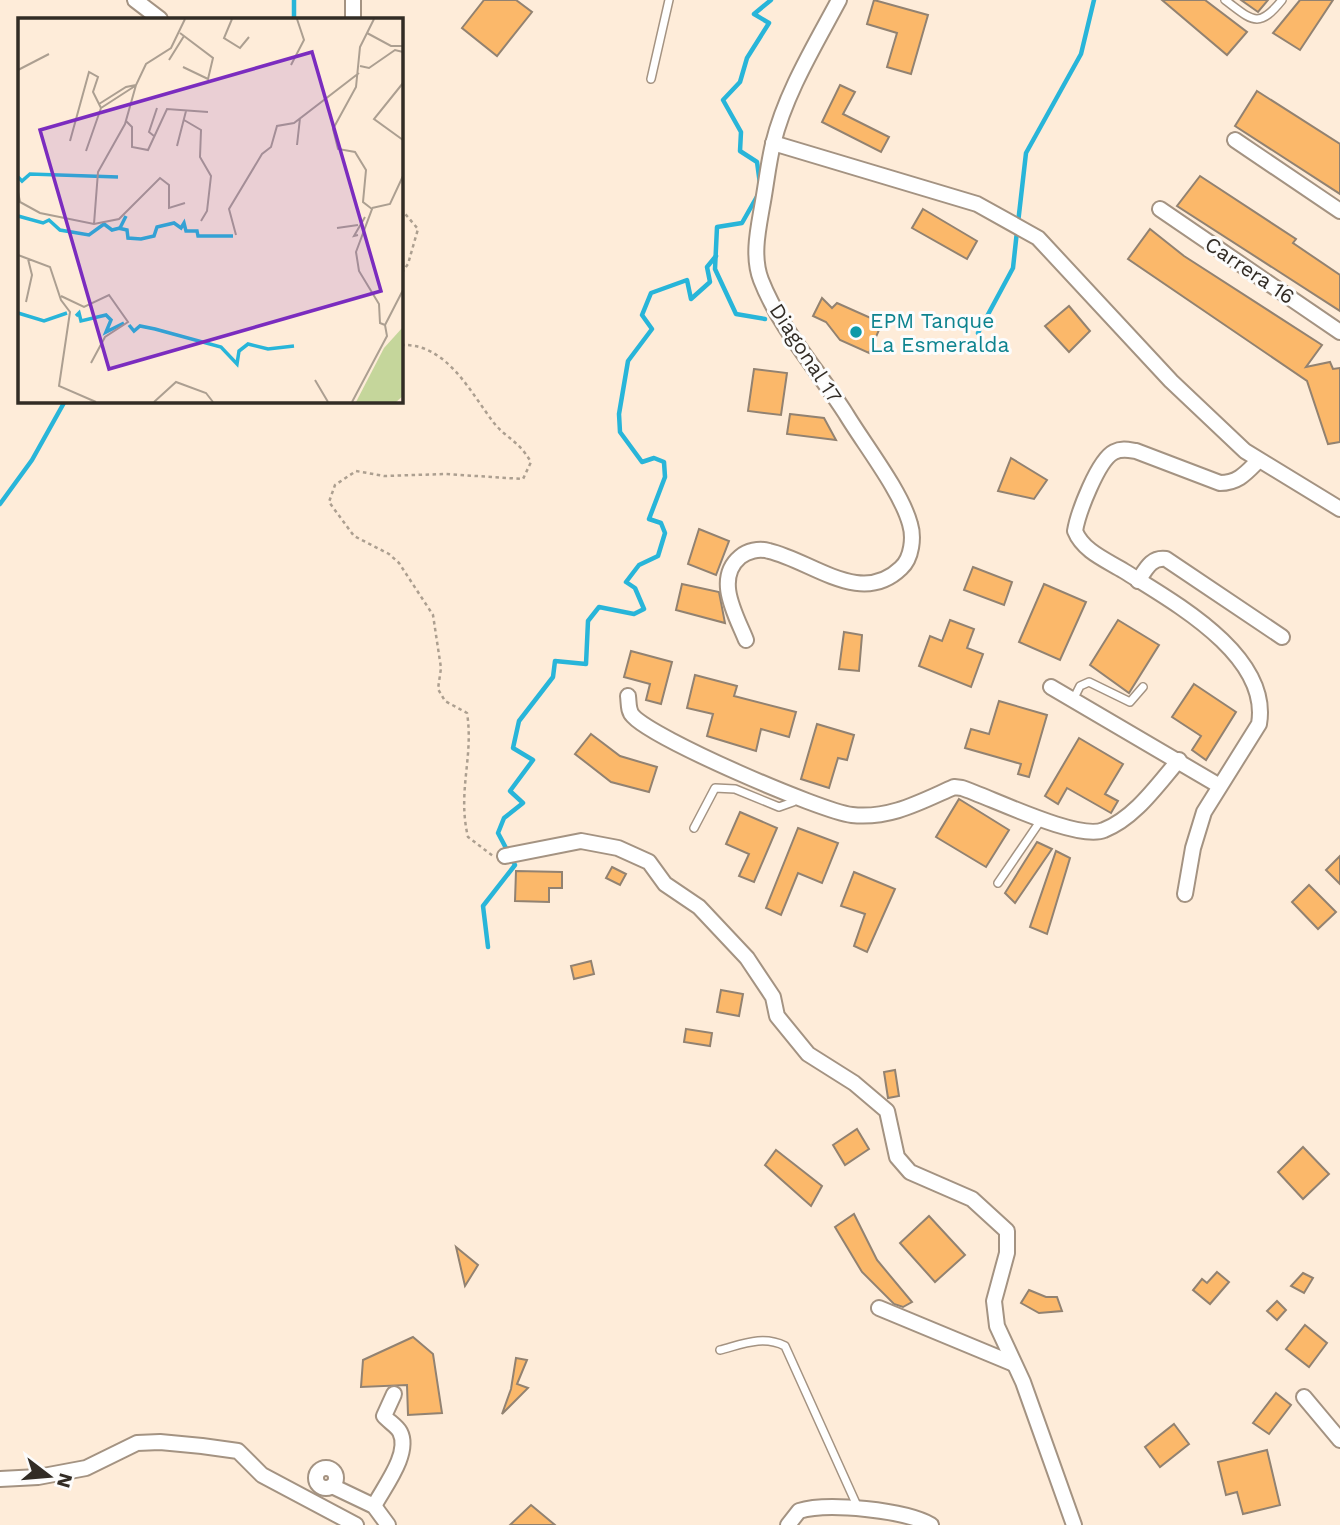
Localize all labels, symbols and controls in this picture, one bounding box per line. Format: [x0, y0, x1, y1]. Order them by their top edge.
inset map [18, 18, 402, 402]
street label: Carrera 16 [1200, 231, 1300, 309]
street label: Diagonal 17 [765, 299, 848, 408]
place label: EPM Tanque La Esmeralda [870, 308, 1009, 357]
marker: EPM Tanque La Esmeralda [848, 324, 864, 340]
north arrow [14, 1441, 84, 1511]
text: N [52, 1471, 78, 1490]

